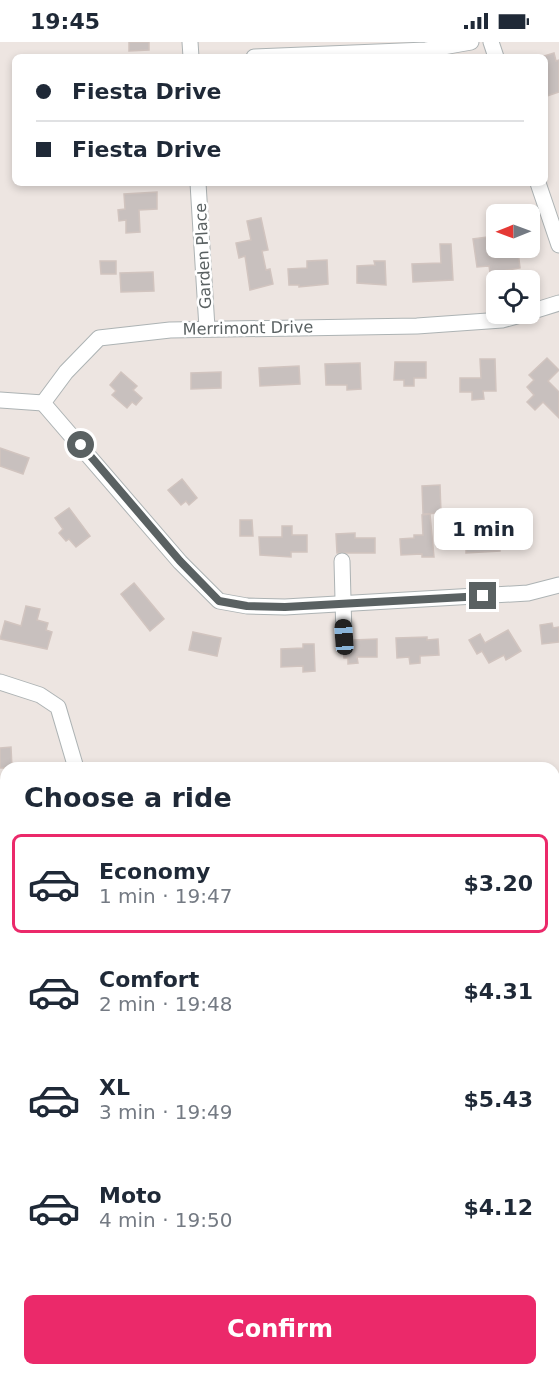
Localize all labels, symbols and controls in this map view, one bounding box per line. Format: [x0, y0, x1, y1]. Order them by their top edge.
text: 19:45 [30, 9, 100, 34]
text: Fiesta Drive [72, 79, 222, 104]
text: Fiesta Drive [72, 137, 222, 162]
street label: Garden Place [191, 202, 215, 310]
north arrow [486, 204, 540, 258]
map controls [486, 204, 540, 324]
button: locate [486, 270, 540, 324]
street label: Merrimont Drive [183, 317, 313, 339]
route start [67, 431, 94, 458]
callout: 1 min [434, 509, 532, 551]
text: 1 min [452, 517, 515, 541]
route end [469, 582, 496, 609]
car [334, 618, 354, 656]
text: Choose a ride [24, 782, 232, 813]
icon: car [27, 857, 81, 911]
text: Economy [99, 859, 210, 884]
text: $3.20 [463, 871, 533, 896]
text: 1 min · 19:47 [99, 884, 233, 908]
icon: car [27, 965, 81, 1019]
text: Comfort [99, 967, 199, 992]
text: $4.31 [463, 979, 533, 1004]
text: 2 min · 19:48 [99, 992, 233, 1016]
icon: car [27, 1073, 81, 1127]
text: XL [99, 1075, 130, 1100]
text: $5.43 [463, 1087, 533, 1112]
text: 3 min · 19:49 [99, 1100, 233, 1124]
icon: car [27, 1181, 81, 1235]
text: Moto [99, 1183, 162, 1208]
text: $4.12 [463, 1195, 533, 1220]
text: 4 min · 19:50 [99, 1208, 233, 1232]
button: Confirm [24, 1295, 536, 1364]

